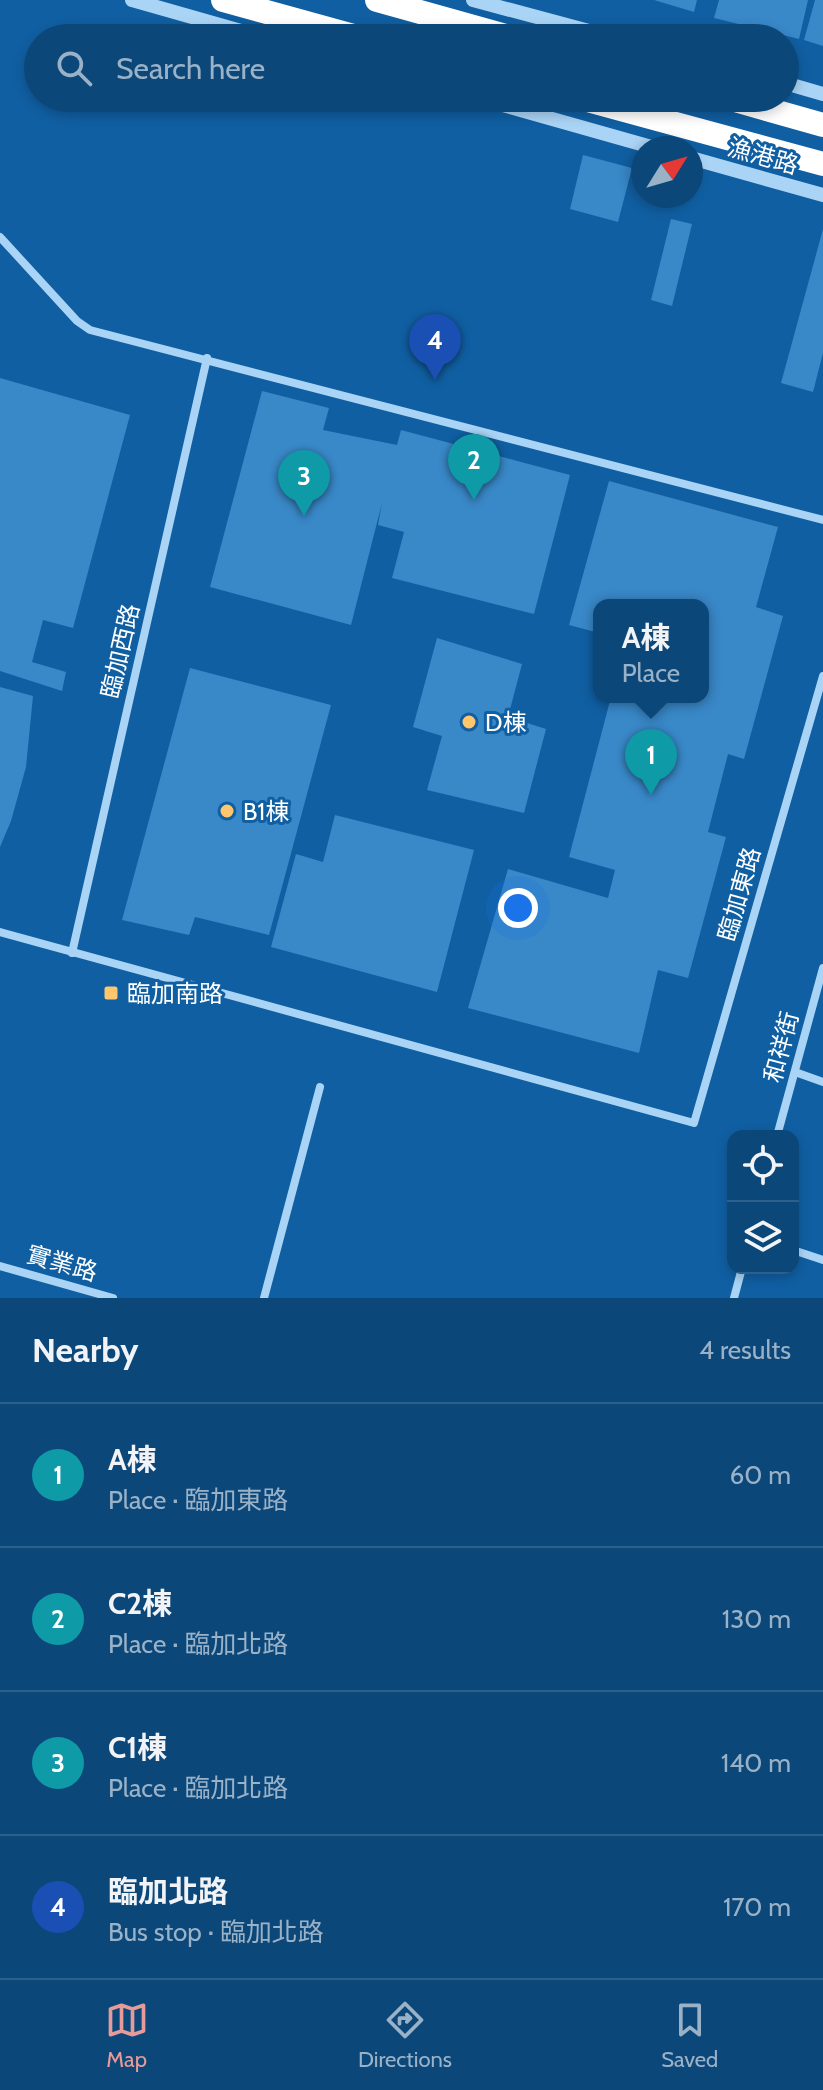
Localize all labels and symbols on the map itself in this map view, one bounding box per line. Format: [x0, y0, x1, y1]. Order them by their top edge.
street label: 漁港路 [724, 132, 802, 180]
north arrow [631, 136, 703, 208]
pin: 4 [409, 314, 461, 380]
pin: 2 [448, 434, 500, 500]
pin: 3 [278, 450, 330, 516]
street label: 臨加西路 [95, 601, 145, 701]
place label: D棟 [485, 708, 526, 737]
marker: D棟 [460, 713, 478, 731]
pin: 1 [625, 729, 677, 795]
place label: B1棟 [243, 797, 289, 826]
marker: B1棟 [218, 802, 236, 820]
street label: 臨加東路 [712, 844, 766, 944]
your location [498, 888, 538, 928]
place label: 臨加南路 [127, 979, 223, 1008]
marker: 臨加南路 [102, 984, 120, 1002]
street label: 和祥街 [758, 1008, 804, 1086]
street label: 實業路 [23, 1239, 101, 1287]

